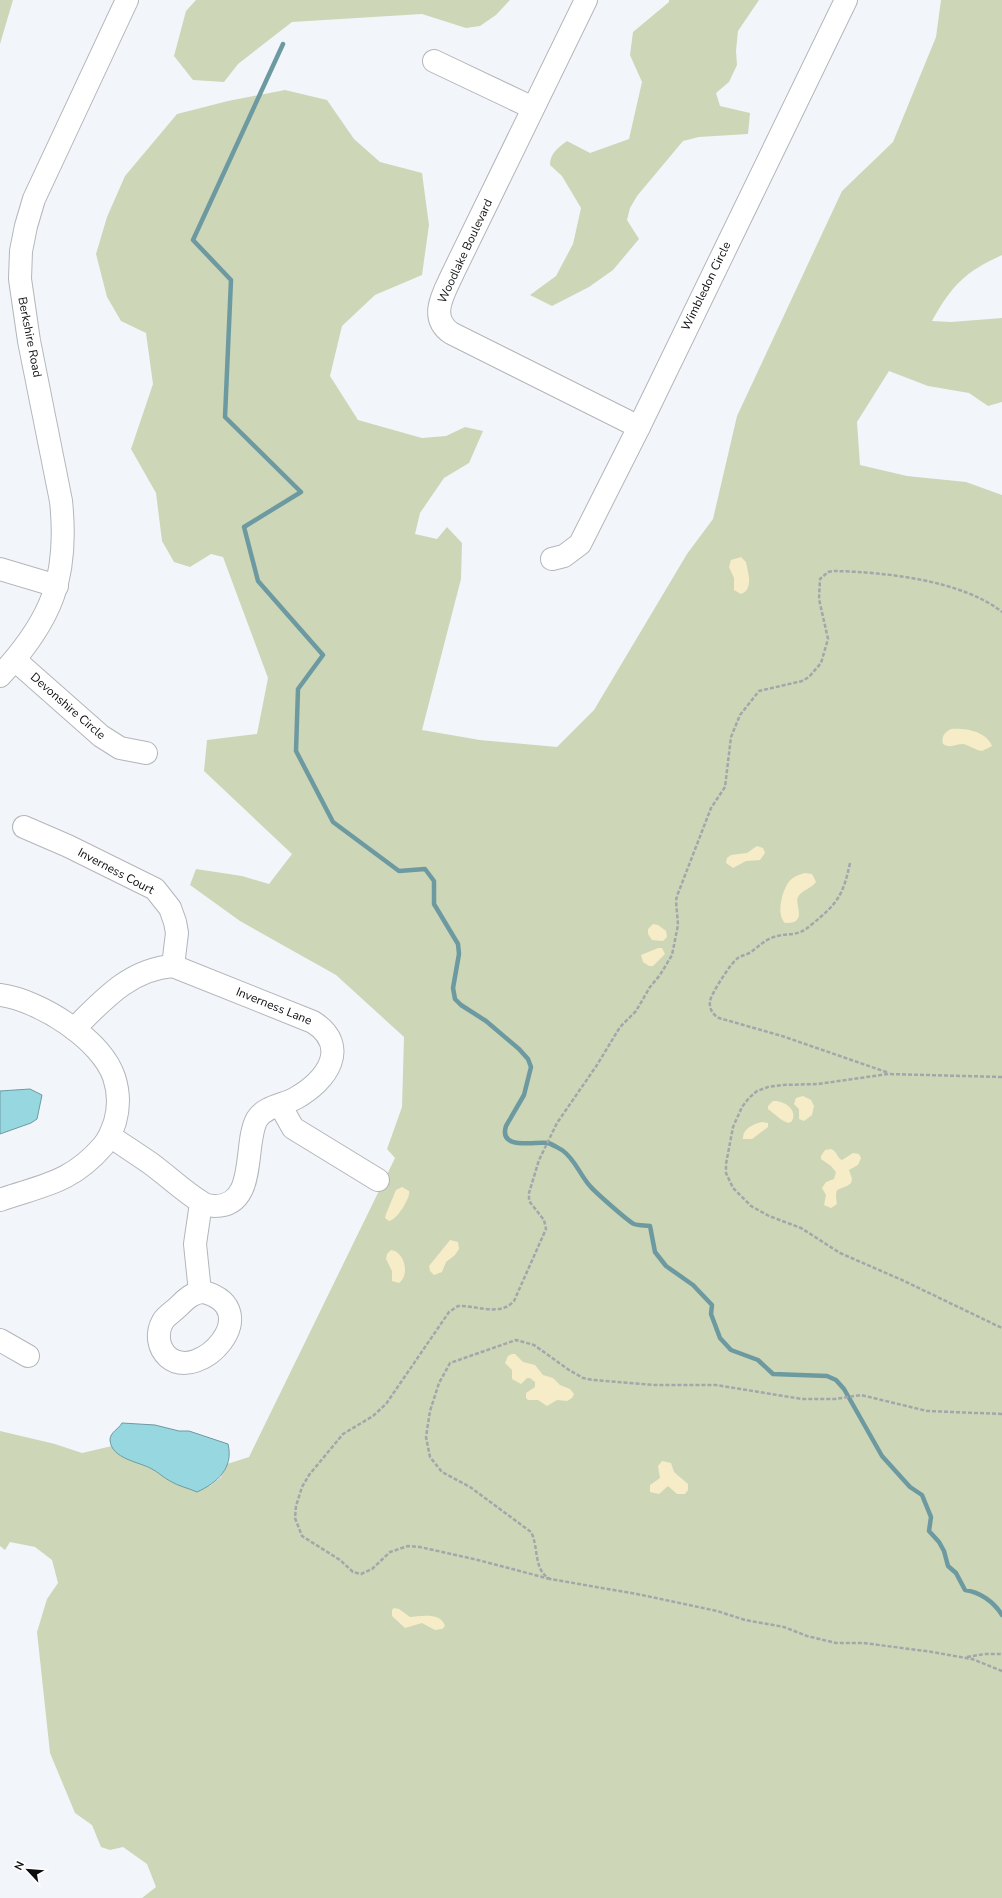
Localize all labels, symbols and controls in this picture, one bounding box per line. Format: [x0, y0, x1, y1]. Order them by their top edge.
street label: Woodlake Boulevard [434, 196, 496, 306]
street label: Wimbledon Circle [677, 239, 735, 333]
street label: Berkshire Road [14, 295, 46, 379]
street label: Devonshire Circle [27, 669, 109, 743]
street label: Inverness Court [75, 844, 158, 898]
street label: Inverness Lane [234, 984, 314, 1028]
north arrow [8, 1850, 48, 1890]
text: N [11, 1859, 28, 1873]

